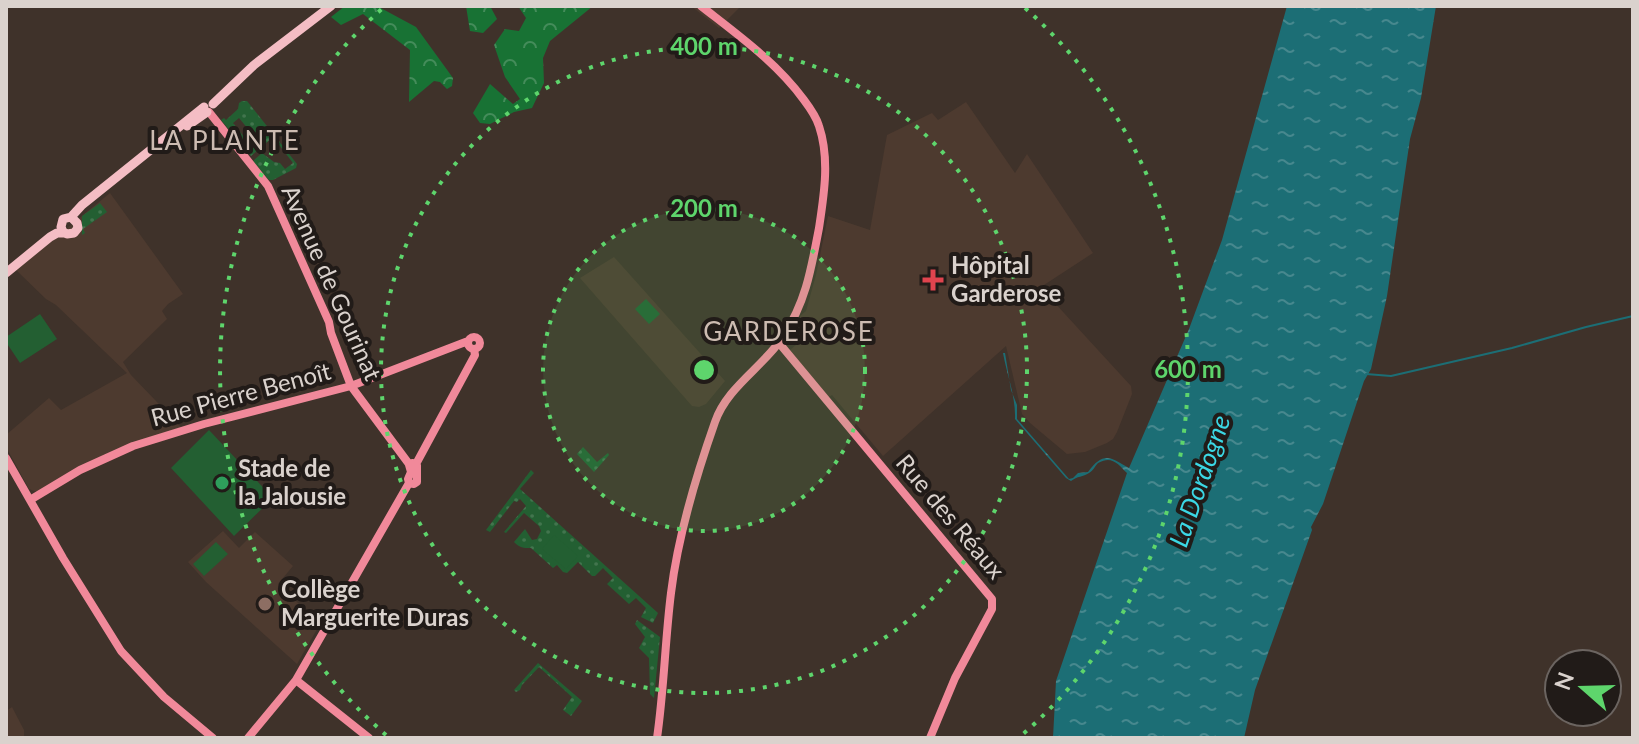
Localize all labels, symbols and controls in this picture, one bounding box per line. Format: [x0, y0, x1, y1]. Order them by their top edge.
text: 400 m [670, 31, 738, 60]
district label: LA PLANTE [149, 124, 301, 156]
street label: Avenue de Gourinat [276, 180, 389, 385]
text: 200 m [670, 193, 738, 222]
place label: Hôpital Garderose [951, 250, 1062, 307]
marker: Hôpital Garderose [922, 269, 944, 291]
district label: GARDEROSE [703, 315, 875, 347]
text: 600 m [1154, 354, 1222, 383]
street label: Rue Pierre Benoît [148, 356, 334, 431]
centre of rings [690, 356, 718, 384]
water label: La Dordogne [1162, 410, 1237, 551]
street label: Rue des Réaux [891, 448, 1012, 584]
place label: Stade de la Jalousie [238, 453, 346, 510]
marker: Stade de la Jalousie [213, 474, 231, 492]
place label: Collège Marguerite Duras [281, 574, 469, 631]
marker: Collège Marguerite Duras [256, 595, 274, 613]
north arrow [1543, 648, 1623, 728]
text: N [1548, 668, 1579, 694]

